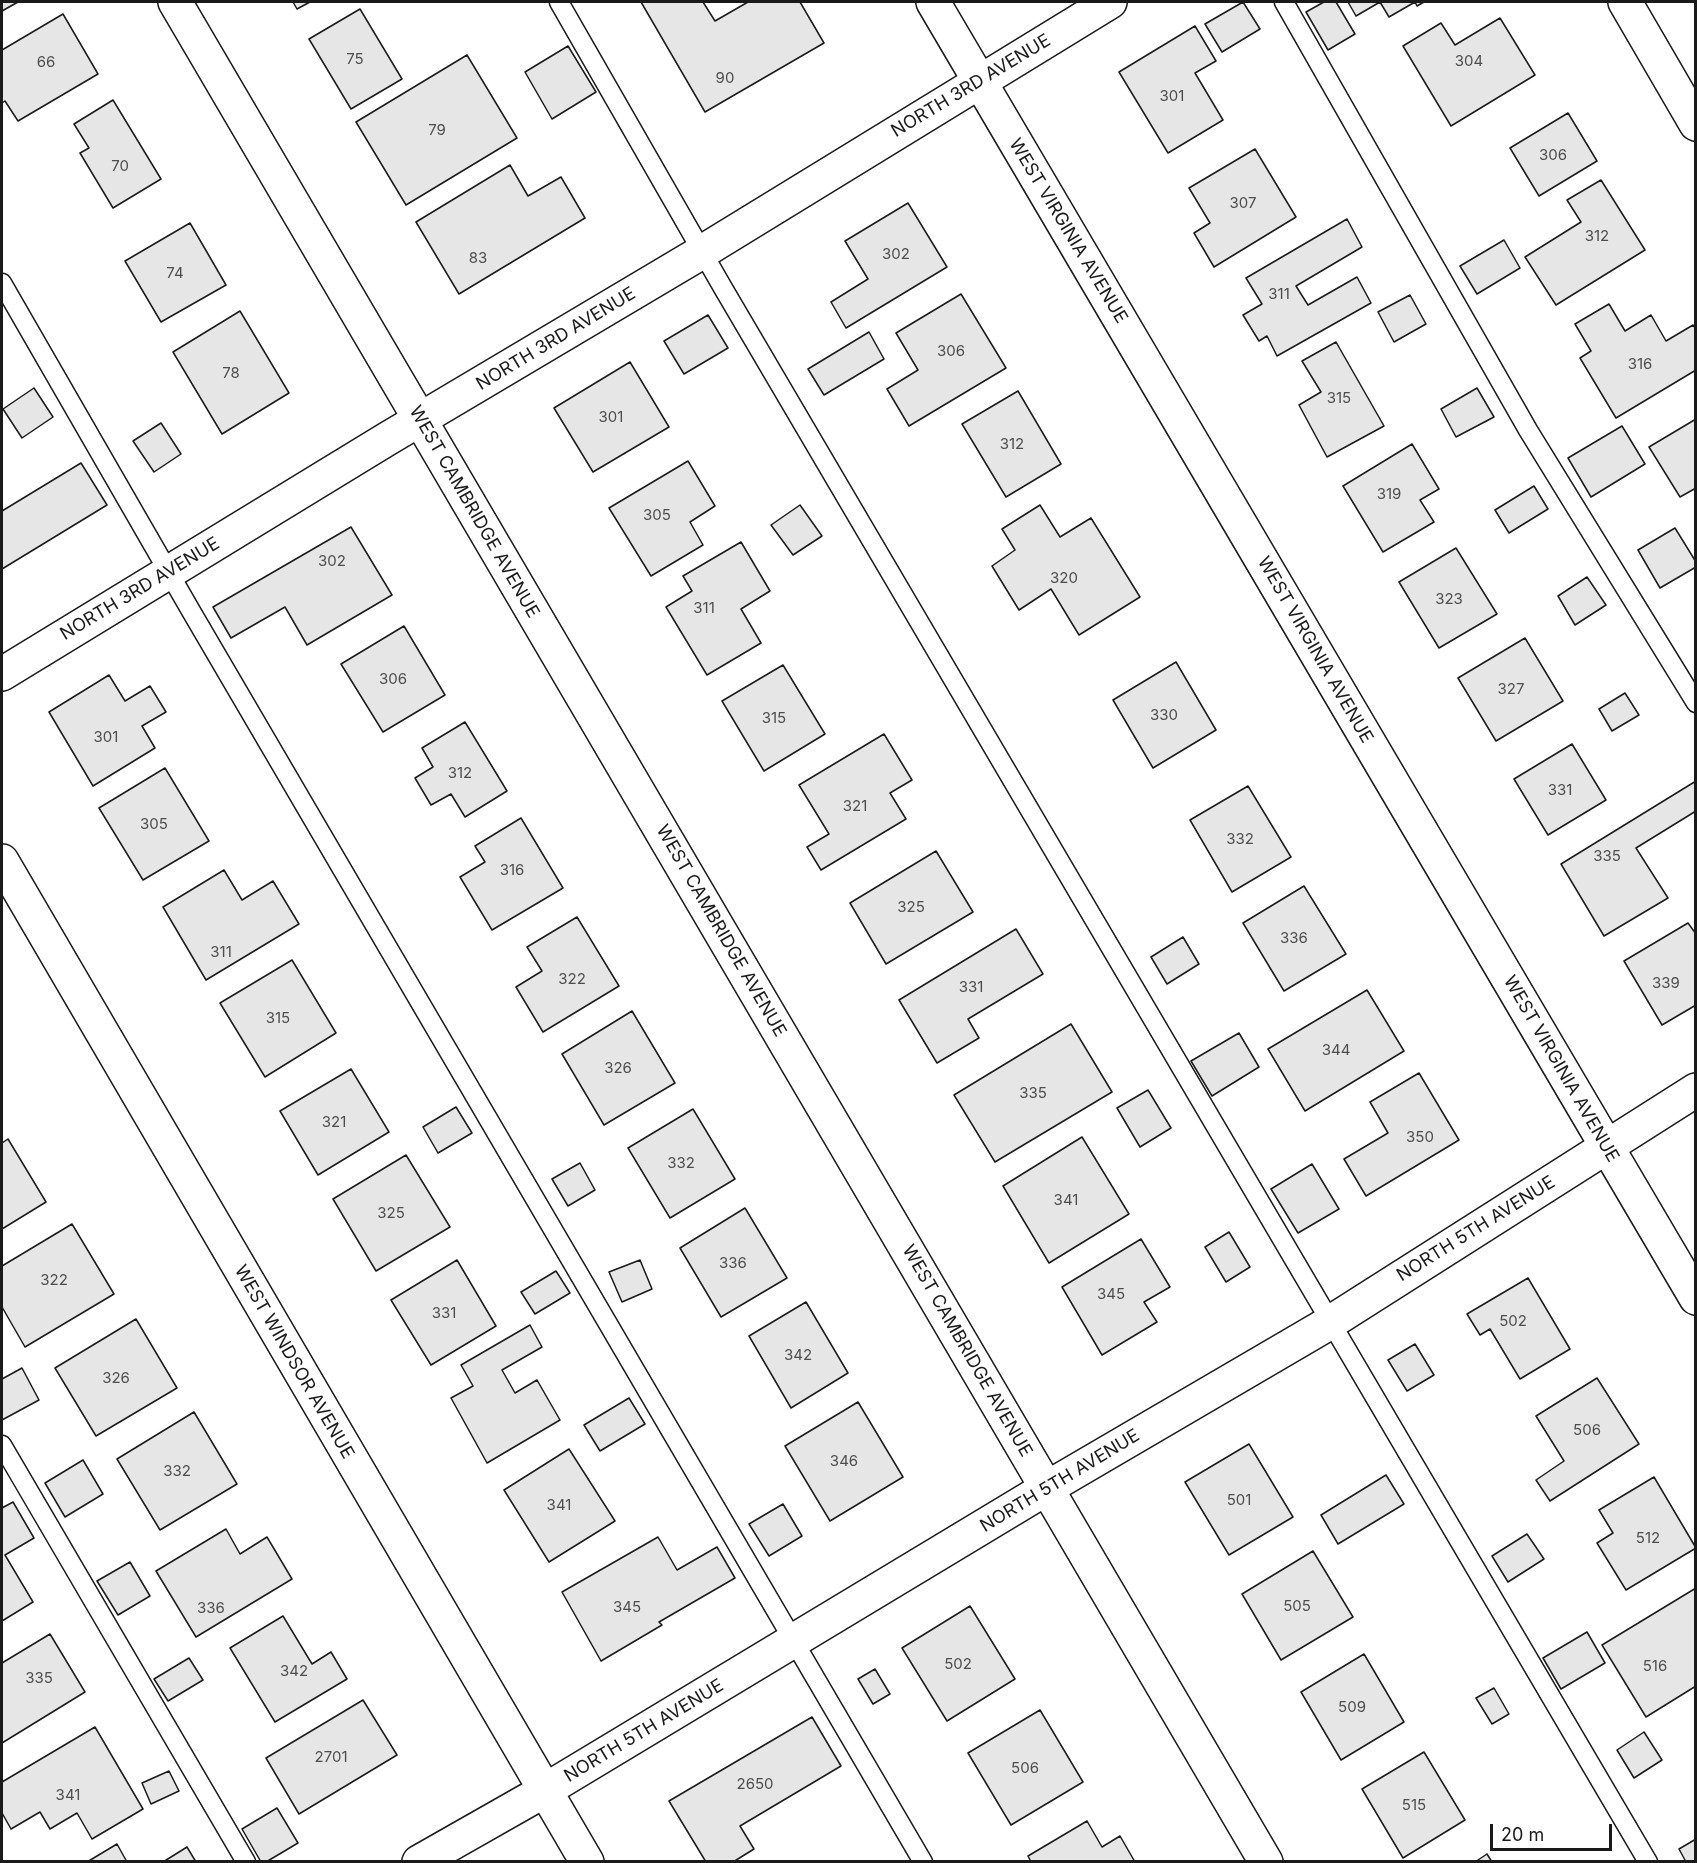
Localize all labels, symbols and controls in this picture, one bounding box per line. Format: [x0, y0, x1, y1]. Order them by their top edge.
street label: NORTH 3RD AVENUE [887, 30, 1055, 142]
house number: 75 [346, 50, 364, 68]
house number: 304 [1455, 52, 1483, 70]
house number: 66 [37, 53, 55, 71]
house number: 90 [716, 69, 734, 87]
house number: 301 [1160, 87, 1184, 105]
house number: 79 [428, 121, 446, 139]
street label: WEST VIRGINIA AVENUE [1004, 135, 1132, 327]
house number: 306 [1539, 146, 1567, 164]
house number: 70 [111, 157, 129, 175]
house number: 307 [1230, 194, 1256, 212]
house number: 312 [1585, 227, 1609, 245]
house number: 302 [882, 245, 910, 263]
house number: 83 [469, 249, 487, 267]
house number: 74 [166, 264, 184, 282]
street label: NORTH 3RD AVENUE [472, 283, 640, 395]
house number: 311 [1268, 285, 1290, 303]
house number: 306 [937, 342, 965, 360]
house number: 316 [1628, 355, 1652, 373]
house number: 78 [222, 364, 240, 382]
house number: 315 [1327, 389, 1351, 407]
street label: WEST CAMBRIDGE AVENUE [404, 402, 544, 622]
house number: 301 [599, 408, 623, 426]
house number: 312 [1000, 435, 1024, 453]
house number: 319 [1377, 485, 1401, 503]
house number: 305 [643, 506, 671, 524]
street label: NORTH 3RD AVENUE [56, 533, 224, 645]
house number: 302 [318, 552, 346, 570]
street label: WEST VIRGINIA AVENUE [1253, 553, 1377, 747]
house number: 320 [1050, 569, 1078, 587]
house number: 323 [1435, 590, 1463, 608]
house number: 311 [693, 599, 715, 617]
house number: 306 [379, 670, 407, 688]
house number: 327 [1498, 680, 1524, 698]
house number: 330 [1150, 706, 1178, 724]
house number: 315 [762, 709, 786, 727]
house number: 301 [94, 728, 118, 746]
house number: 312 [448, 764, 472, 782]
house number: 331 [1548, 781, 1572, 799]
house number: 321 [843, 797, 867, 815]
house number: 305 [140, 815, 168, 833]
street label: WEST CAMBRIDGE AVENUE [651, 821, 791, 1041]
house number: 332 [1226, 830, 1254, 848]
house number: 335 [1593, 847, 1621, 865]
house number: 316 [500, 861, 524, 879]
house number: 325 [897, 898, 925, 916]
house number: 336 [1280, 929, 1308, 947]
house number: 311 [210, 943, 232, 961]
house number: 322 [558, 970, 586, 988]
street label: WEST VIRGINIA AVENUE [1499, 972, 1623, 1166]
house number: 339 [1652, 974, 1680, 992]
house number: 331 [959, 978, 983, 996]
house number: 315 [266, 1009, 290, 1027]
house number: 344 [1322, 1041, 1350, 1059]
house number: 326 [604, 1059, 632, 1077]
house number: 335 [1019, 1084, 1047, 1102]
house number: 321 [322, 1113, 346, 1131]
house number: 350 [1406, 1128, 1434, 1146]
house number: 332 [667, 1154, 695, 1172]
street label: NORTH 5TH AVENUE [1393, 1172, 1559, 1286]
house number: 341 [1054, 1191, 1078, 1209]
house number: 325 [377, 1204, 405, 1222]
street label: WEST CAMBRIDGE AVENUE [897, 1241, 1037, 1461]
house number: 336 [719, 1254, 747, 1272]
street label: WEST WINDSOR AVENUE [230, 1261, 358, 1463]
house number: 322 [40, 1271, 68, 1289]
house number: 345 [1097, 1285, 1125, 1303]
house number: 331 [432, 1304, 456, 1322]
house number: 502 [1499, 1312, 1527, 1330]
house number: 342 [784, 1346, 812, 1364]
house number: 326 [102, 1369, 130, 1387]
house number: 506 [1573, 1421, 1601, 1439]
street label: NORTH 5TH AVENUE [976, 1425, 1144, 1537]
house number: 346 [830, 1452, 858, 1470]
house number: 332 [163, 1462, 191, 1480]
house number: 501 [1227, 1491, 1251, 1509]
house number: 341 [547, 1496, 571, 1514]
house number: 512 [1636, 1529, 1660, 1547]
house number: 505 [1283, 1597, 1311, 1615]
house number: 345 [613, 1598, 641, 1616]
house number: 336 [197, 1599, 225, 1617]
house number: 502 [944, 1655, 972, 1673]
house number: 516 [1643, 1657, 1667, 1675]
house number: 342 [280, 1662, 308, 1680]
house number: 335 [25, 1669, 53, 1687]
street label: NORTH 5TH AVENUE [560, 1675, 728, 1787]
house number: 509 [1338, 1698, 1366, 1716]
house number: 2701 [315, 1748, 347, 1766]
house number: 506 [1011, 1759, 1039, 1777]
house number: 2650 [736, 1775, 774, 1793]
house number: 341 [56, 1786, 80, 1804]
house number: 515 [1402, 1796, 1426, 1814]
scale bar [1493, 1812, 1614, 1850]
text: 20 m [1501, 1824, 1544, 1845]

